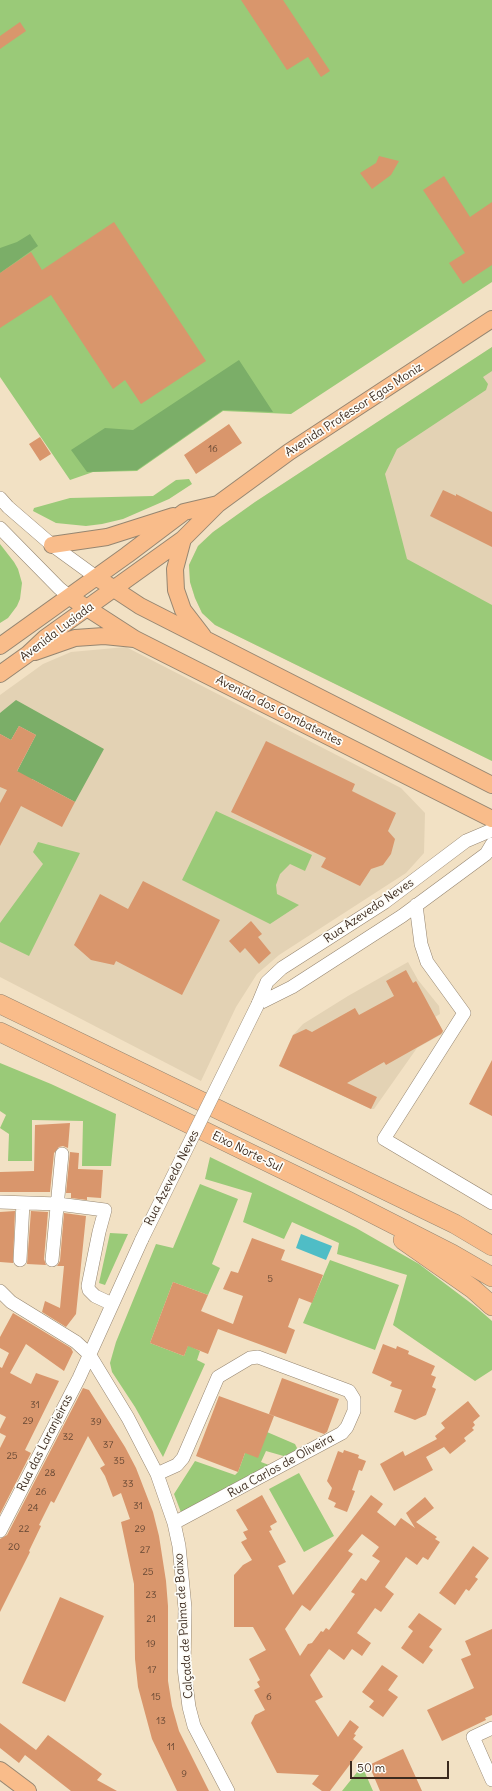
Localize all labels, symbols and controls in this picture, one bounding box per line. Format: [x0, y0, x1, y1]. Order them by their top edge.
street label: Avenida Professor Egas Moniz [283, 360, 425, 460]
house number: 16 [208, 443, 218, 455]
street label: Avenida Lusíada [17, 600, 97, 664]
street label: Avenida dos Combatentes [213, 673, 345, 749]
street label: Rua Azevedo Neves [321, 876, 417, 946]
street label: Rua Azevedo Neves [142, 1128, 202, 1228]
street label: Eixo Norte-Sul [210, 1129, 284, 1175]
house number: 5 [267, 1273, 273, 1285]
street label: Rua das Laranjeiras [14, 1392, 76, 1494]
house number: 31 [30, 1399, 40, 1411]
house number: 29 [22, 1415, 34, 1427]
house number: 39 [90, 1416, 102, 1428]
house number: 32 [62, 1431, 74, 1443]
street label: Rua Carlos de Oliveira [225, 1431, 337, 1501]
house number: 37 [103, 1439, 113, 1451]
house number: 25 [6, 1450, 18, 1462]
house number: 35 [113, 1455, 125, 1467]
house number: 28 [44, 1467, 56, 1479]
house number: 33 [122, 1478, 134, 1490]
house number: 26 [35, 1486, 47, 1498]
house number: 31 [133, 1500, 143, 1512]
house number: 24 [27, 1502, 39, 1514]
house number: 22 [19, 1523, 29, 1535]
house number: 29 [134, 1523, 146, 1535]
house number: 20 [8, 1541, 20, 1553]
house number: 27 [140, 1544, 150, 1556]
street label: Calçada de Palma de Baixo [172, 1553, 196, 1699]
house number: 25 [142, 1566, 154, 1578]
house number: 23 [145, 1589, 157, 1601]
house number: 21 [146, 1613, 156, 1625]
house number: 19 [146, 1638, 156, 1650]
house number: 17 [148, 1664, 156, 1676]
house number: 15 [151, 1691, 161, 1703]
house number: 6 [266, 1691, 272, 1703]
house number: 13 [156, 1715, 166, 1727]
house number: 11 [167, 1741, 175, 1753]
scale bar [352, 1753, 451, 1779]
text: 50 m [357, 1760, 385, 1775]
house number: 9 [181, 1768, 187, 1780]

